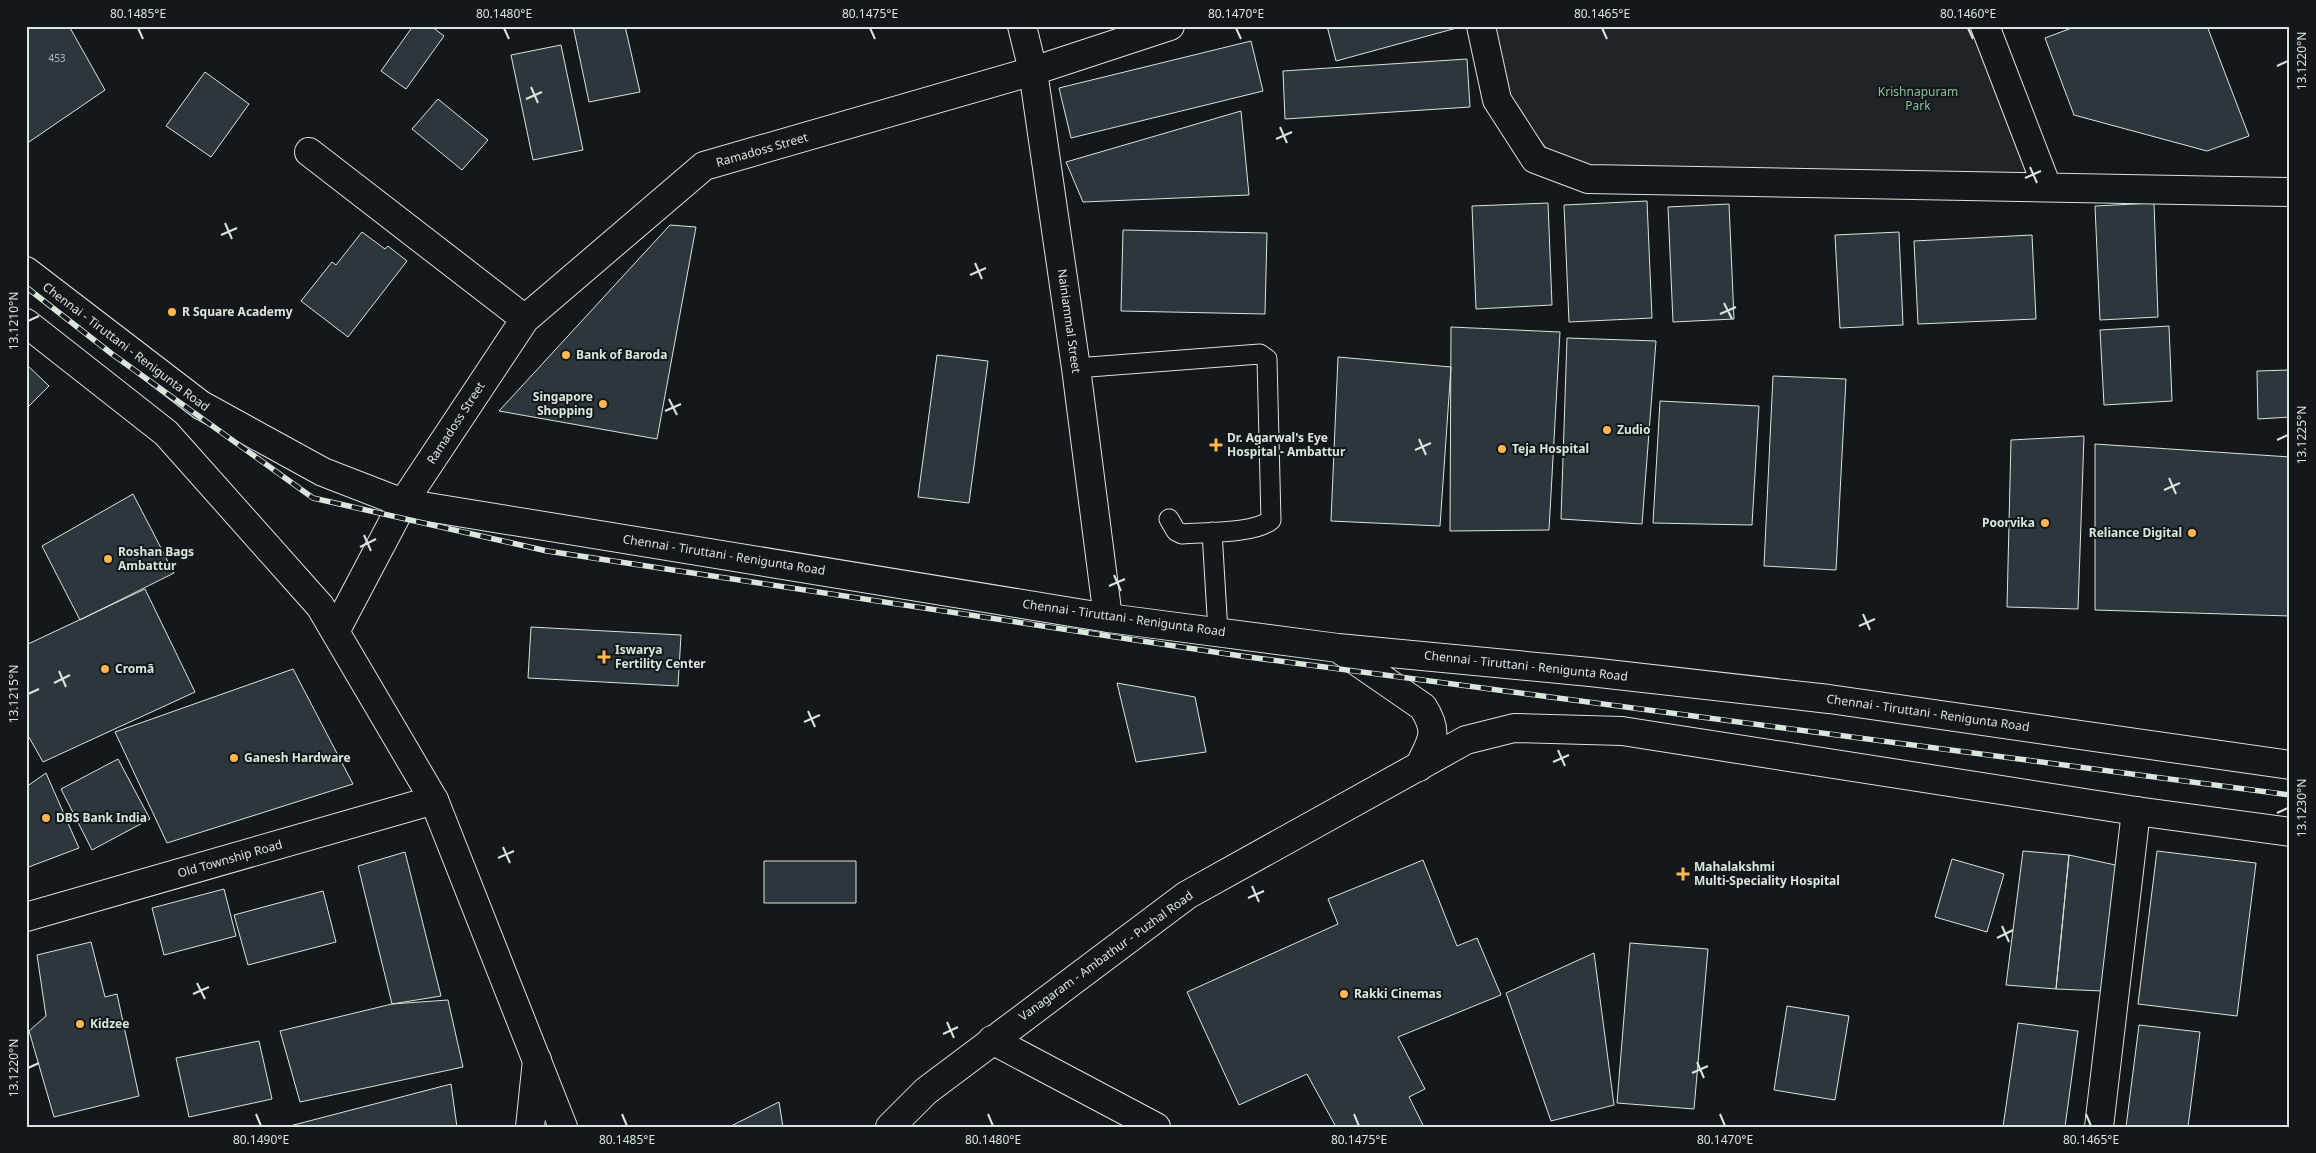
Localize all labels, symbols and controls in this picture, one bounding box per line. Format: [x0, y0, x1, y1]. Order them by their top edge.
text: 80.1485°E [110, 5, 166, 22]
text: 80.1480°E [476, 5, 532, 22]
text: 80.1475°E [842, 5, 898, 22]
text: 80.1470°E [1208, 5, 1264, 22]
text: 80.1465°E [1574, 5, 1630, 22]
text: 80.1460°E [1940, 5, 1996, 22]
text: 13.1220°N [2293, 32, 2310, 90]
house number: 453 [48, 51, 66, 65]
park label: Krishnapuram Park [1878, 83, 1958, 114]
street label: Ramadoss Street [714, 128, 810, 171]
street label: Nainiammal Street [1054, 268, 1085, 375]
street label: Chennai - Tiruttani - Renigunta Road [39, 278, 213, 415]
text: 13.1210°N [5, 292, 22, 350]
place label: R Square Academy [182, 303, 293, 320]
marker: R Square Academy [166, 306, 178, 318]
place label: Bank of Baroda [576, 346, 667, 363]
marker: Bank of Baroda [560, 349, 572, 361]
street label: Ramadoss Street [423, 378, 489, 467]
place label: Singapore Shopping [533, 388, 593, 419]
marker: Singapore Shopping [597, 398, 609, 410]
text: 13.1225°N [2293, 406, 2310, 464]
place label: Zudio [1617, 421, 1650, 438]
marker: Zudio [1601, 424, 1613, 436]
place label: Dr. Agarwal's Eye Hospital - Ambattur [1227, 429, 1346, 460]
marker: Dr. Agarwal's Eye Hospital - Ambattur [1209, 438, 1223, 452]
place label: Teja Hospital [1512, 440, 1589, 457]
marker: Teja Hospital [1496, 443, 1508, 455]
place label: Poorvika [1982, 514, 2035, 531]
marker: Poorvika [2039, 517, 2051, 529]
place label: Reliance Digital [2089, 524, 2182, 541]
marker: Reliance Digital [2186, 527, 2198, 539]
street label: Chennai - Tiruttani - Renigunta Road [622, 530, 826, 579]
place label: Roshan Bags Ambattur [118, 543, 194, 574]
marker: Roshan Bags Ambattur [102, 553, 114, 565]
street label: Chennai - Tiruttani - Renigunta Road [1022, 595, 1227, 640]
place label: Iswarya Fertility Center [615, 641, 706, 672]
street label: Chennai - Tiruttani - Renigunta Road [1423, 646, 1629, 685]
marker: Iswarya Fertility Center [597, 650, 611, 664]
place label: Cromā [115, 660, 154, 677]
marker: Cromā [99, 663, 111, 675]
text: 13.1215°N [5, 665, 22, 723]
street label: Chennai - Tiruttani - Renigunta Road [1826, 690, 2031, 735]
place label: Ganesh Hardware [244, 749, 351, 766]
marker: Ganesh Hardware [228, 752, 240, 764]
text: 13.1230°N [2293, 779, 2310, 837]
place label: DBS Bank India [56, 809, 147, 826]
marker: DBS Bank India [40, 812, 52, 824]
street label: Old Township Road [175, 835, 284, 882]
place label: Mahalakshmi Multi-Speciality Hospital [1694, 858, 1840, 889]
marker: Mahalakshmi Multi-Speciality Hospital [1676, 867, 1690, 881]
street label: Vanagaram - Ambathur - Puzhal Road [1015, 887, 1196, 1025]
place label: Rakki Cinemas [1354, 985, 1442, 1002]
marker: Rakki Cinemas [1338, 988, 1350, 1000]
place label: Kidzee [90, 1015, 129, 1032]
marker: Kidzee [74, 1018, 86, 1030]
text: 13.1220°N [5, 1039, 22, 1097]
text: 80.1490°E [233, 1131, 289, 1148]
text: 80.1485°E [599, 1131, 655, 1148]
text: 80.1480°E [965, 1131, 1021, 1148]
text: 80.1475°E [1331, 1131, 1387, 1148]
text: 80.1470°E [1697, 1131, 1753, 1148]
text: 80.1465°E [2063, 1131, 2119, 1148]

